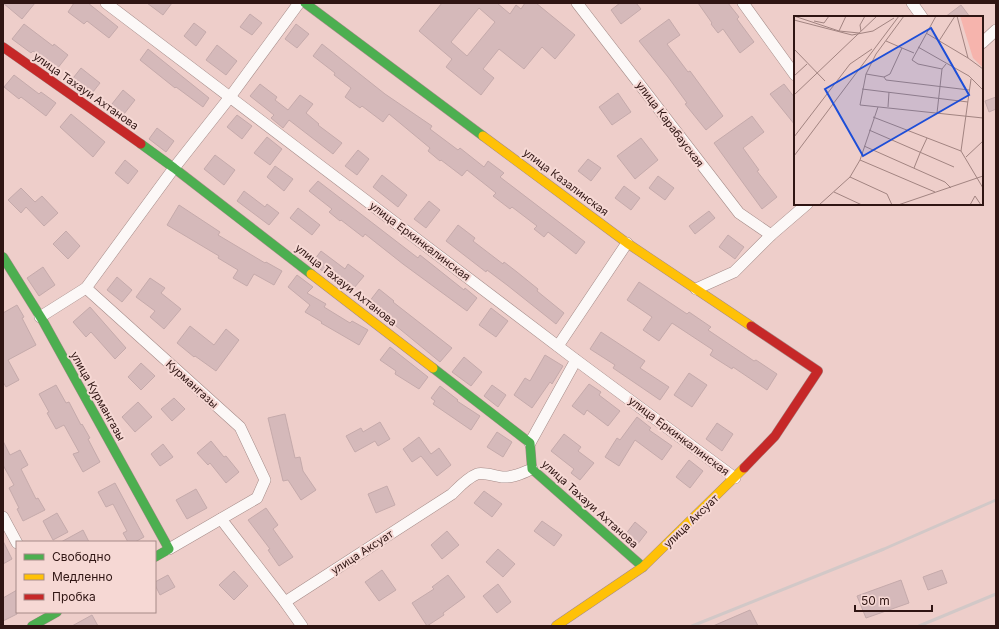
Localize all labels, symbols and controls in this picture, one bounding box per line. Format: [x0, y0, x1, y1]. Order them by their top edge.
inset map [794, 16, 983, 205]
street label: улица Тахауи Ахтанова [31, 49, 141, 133]
street label: улица Карабауская [633, 78, 707, 170]
street label: улица Казалинская [521, 145, 611, 219]
street label: улица Еркинкалинская [367, 198, 473, 284]
street label: улица Тахауи Ахтанова [292, 241, 400, 329]
street label: улица Курмангазы [68, 349, 128, 443]
street label: Курмангазы [163, 357, 221, 411]
street label: улица Еркинкалинская [626, 393, 732, 479]
street label: улица Тахауи Ахтанова [539, 457, 641, 551]
street label: улица Аксуат [661, 491, 722, 551]
street label: улица Аксуат [328, 526, 396, 577]
legend [16, 541, 156, 613]
text: Свободно [52, 549, 111, 564]
text: Медленно [52, 569, 113, 584]
scale bar [855, 587, 932, 613]
text: Пробка [52, 589, 96, 604]
text: 50 m [861, 593, 890, 608]

